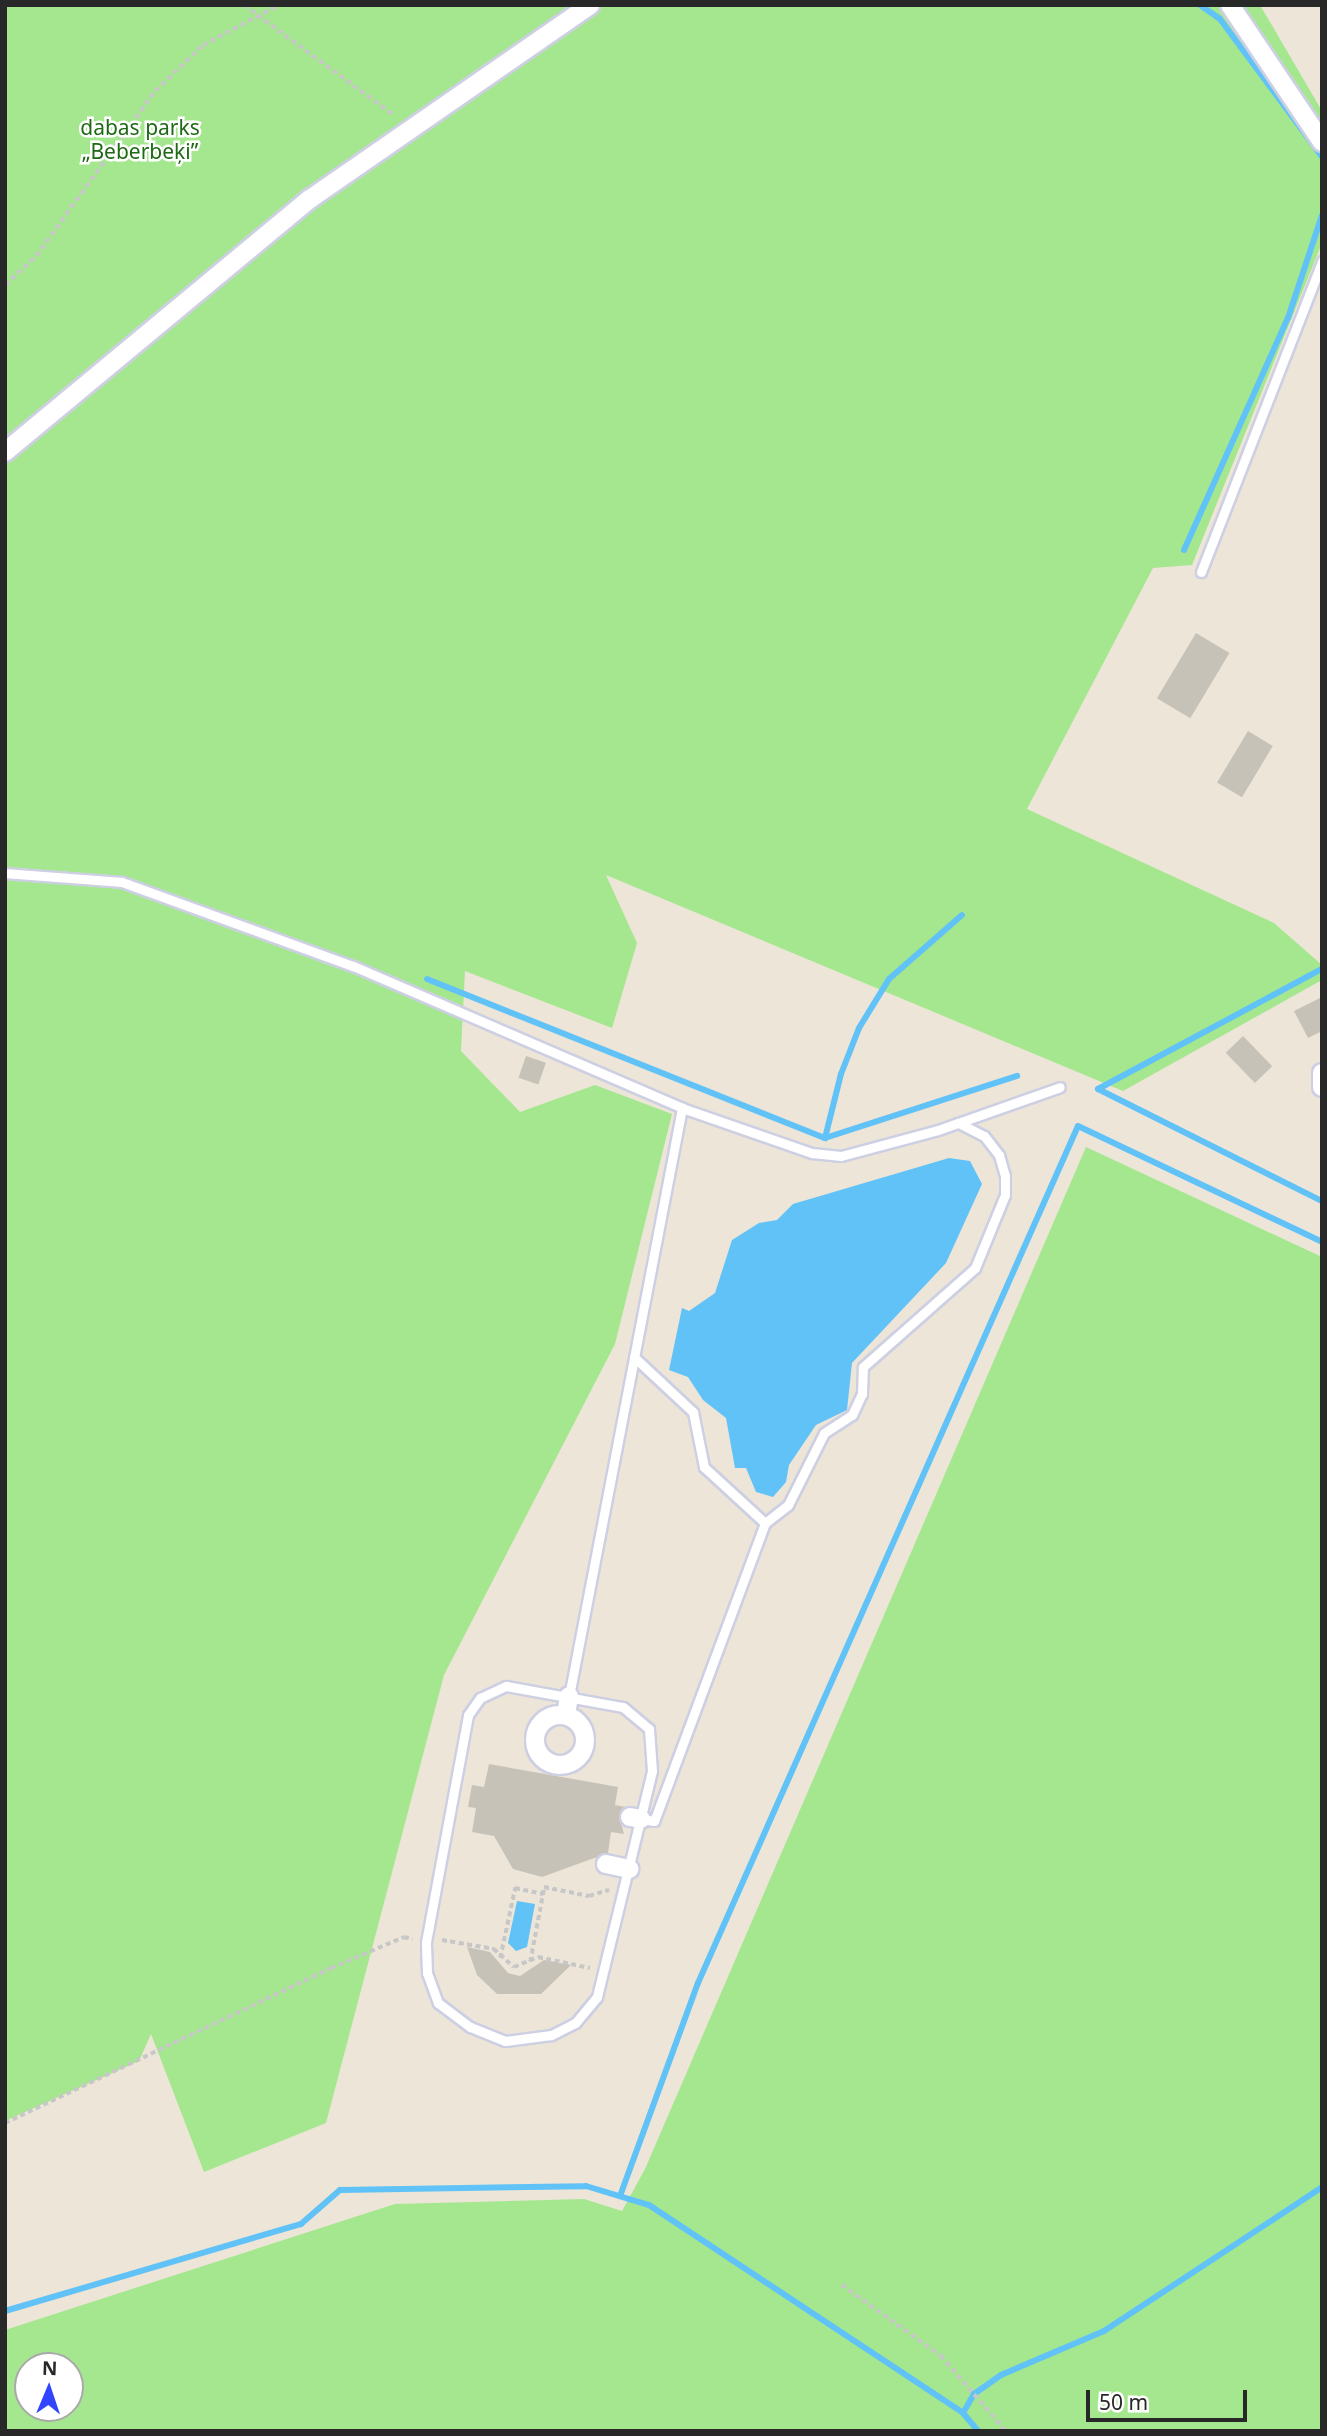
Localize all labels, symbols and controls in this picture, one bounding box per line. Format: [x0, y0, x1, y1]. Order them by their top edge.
park label: dabas parks „Beberbeķi” [80, 114, 200, 164]
north arrow [14, 2352, 84, 2422]
text: N [41, 2355, 58, 2381]
scale bar [1089, 2376, 1250, 2420]
text: 50 m [1099, 2388, 1148, 2416]

